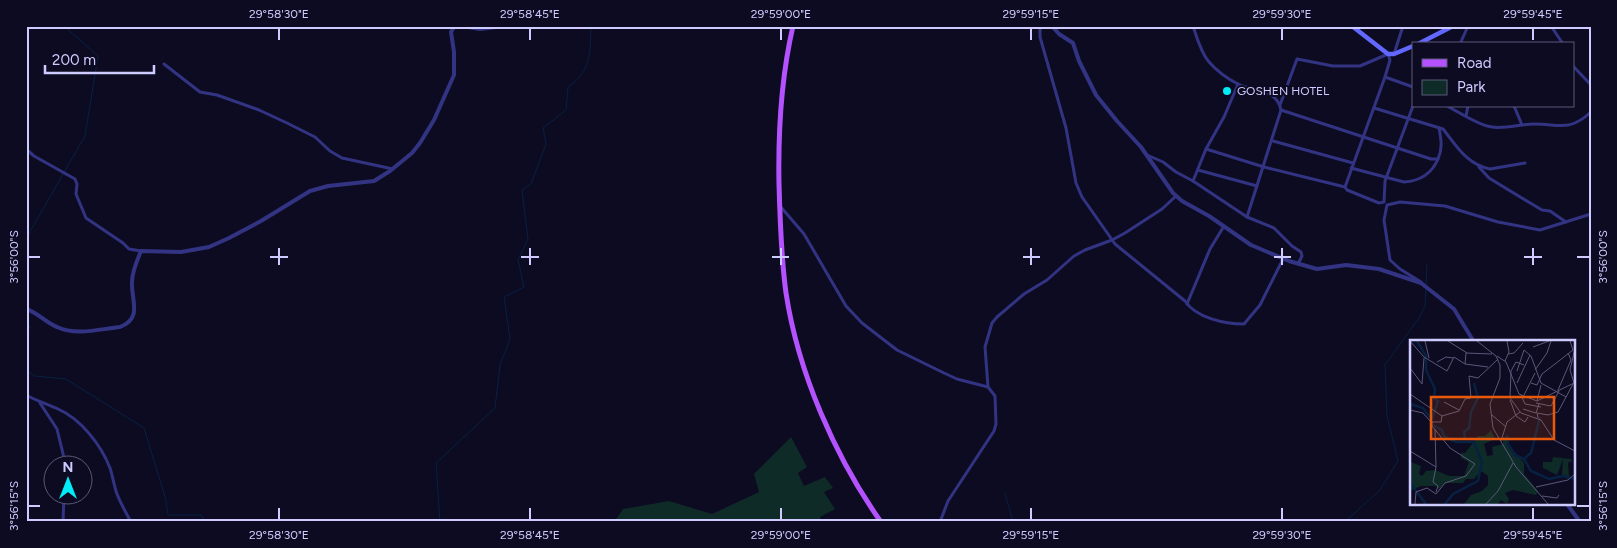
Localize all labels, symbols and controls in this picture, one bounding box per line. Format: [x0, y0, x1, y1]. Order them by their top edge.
text: 29°58'30"E [249, 7, 309, 21]
text: 29°58'45"E [500, 7, 560, 21]
text: 29°59'00"E [751, 7, 811, 21]
text: 29°59'15"E [1003, 7, 1059, 21]
text: 29°59'30"E [1252, 7, 1312, 21]
text: 29°59'45"E [1503, 7, 1563, 21]
scale bar [45, 42, 154, 74]
legend [1412, 42, 1574, 108]
text: 200 m [52, 51, 96, 69]
text: Road [1457, 54, 1492, 72]
text: Park [1457, 78, 1486, 96]
place label: GOSHEN HOTEL [1237, 84, 1330, 98]
marker: GOSHEN HOTEL [1221, 85, 1233, 97]
text: 3°56'00"S [7, 230, 21, 284]
text: 3°56'00"S [1596, 230, 1610, 284]
inset map [1410, 340, 1574, 506]
north arrow [42, 456, 92, 506]
text: N [63, 459, 73, 476]
text: 3°56'15"S [7, 481, 21, 531]
text: 3°56'15"S [1596, 481, 1610, 531]
text: 29°58'30"E [249, 528, 309, 542]
text: 29°58'45"E [500, 528, 560, 542]
text: 29°59'00"E [751, 528, 811, 542]
text: 29°59'15"E [1003, 528, 1059, 542]
text: 29°59'30"E [1252, 528, 1312, 542]
text: 29°59'45"E [1503, 528, 1563, 542]

